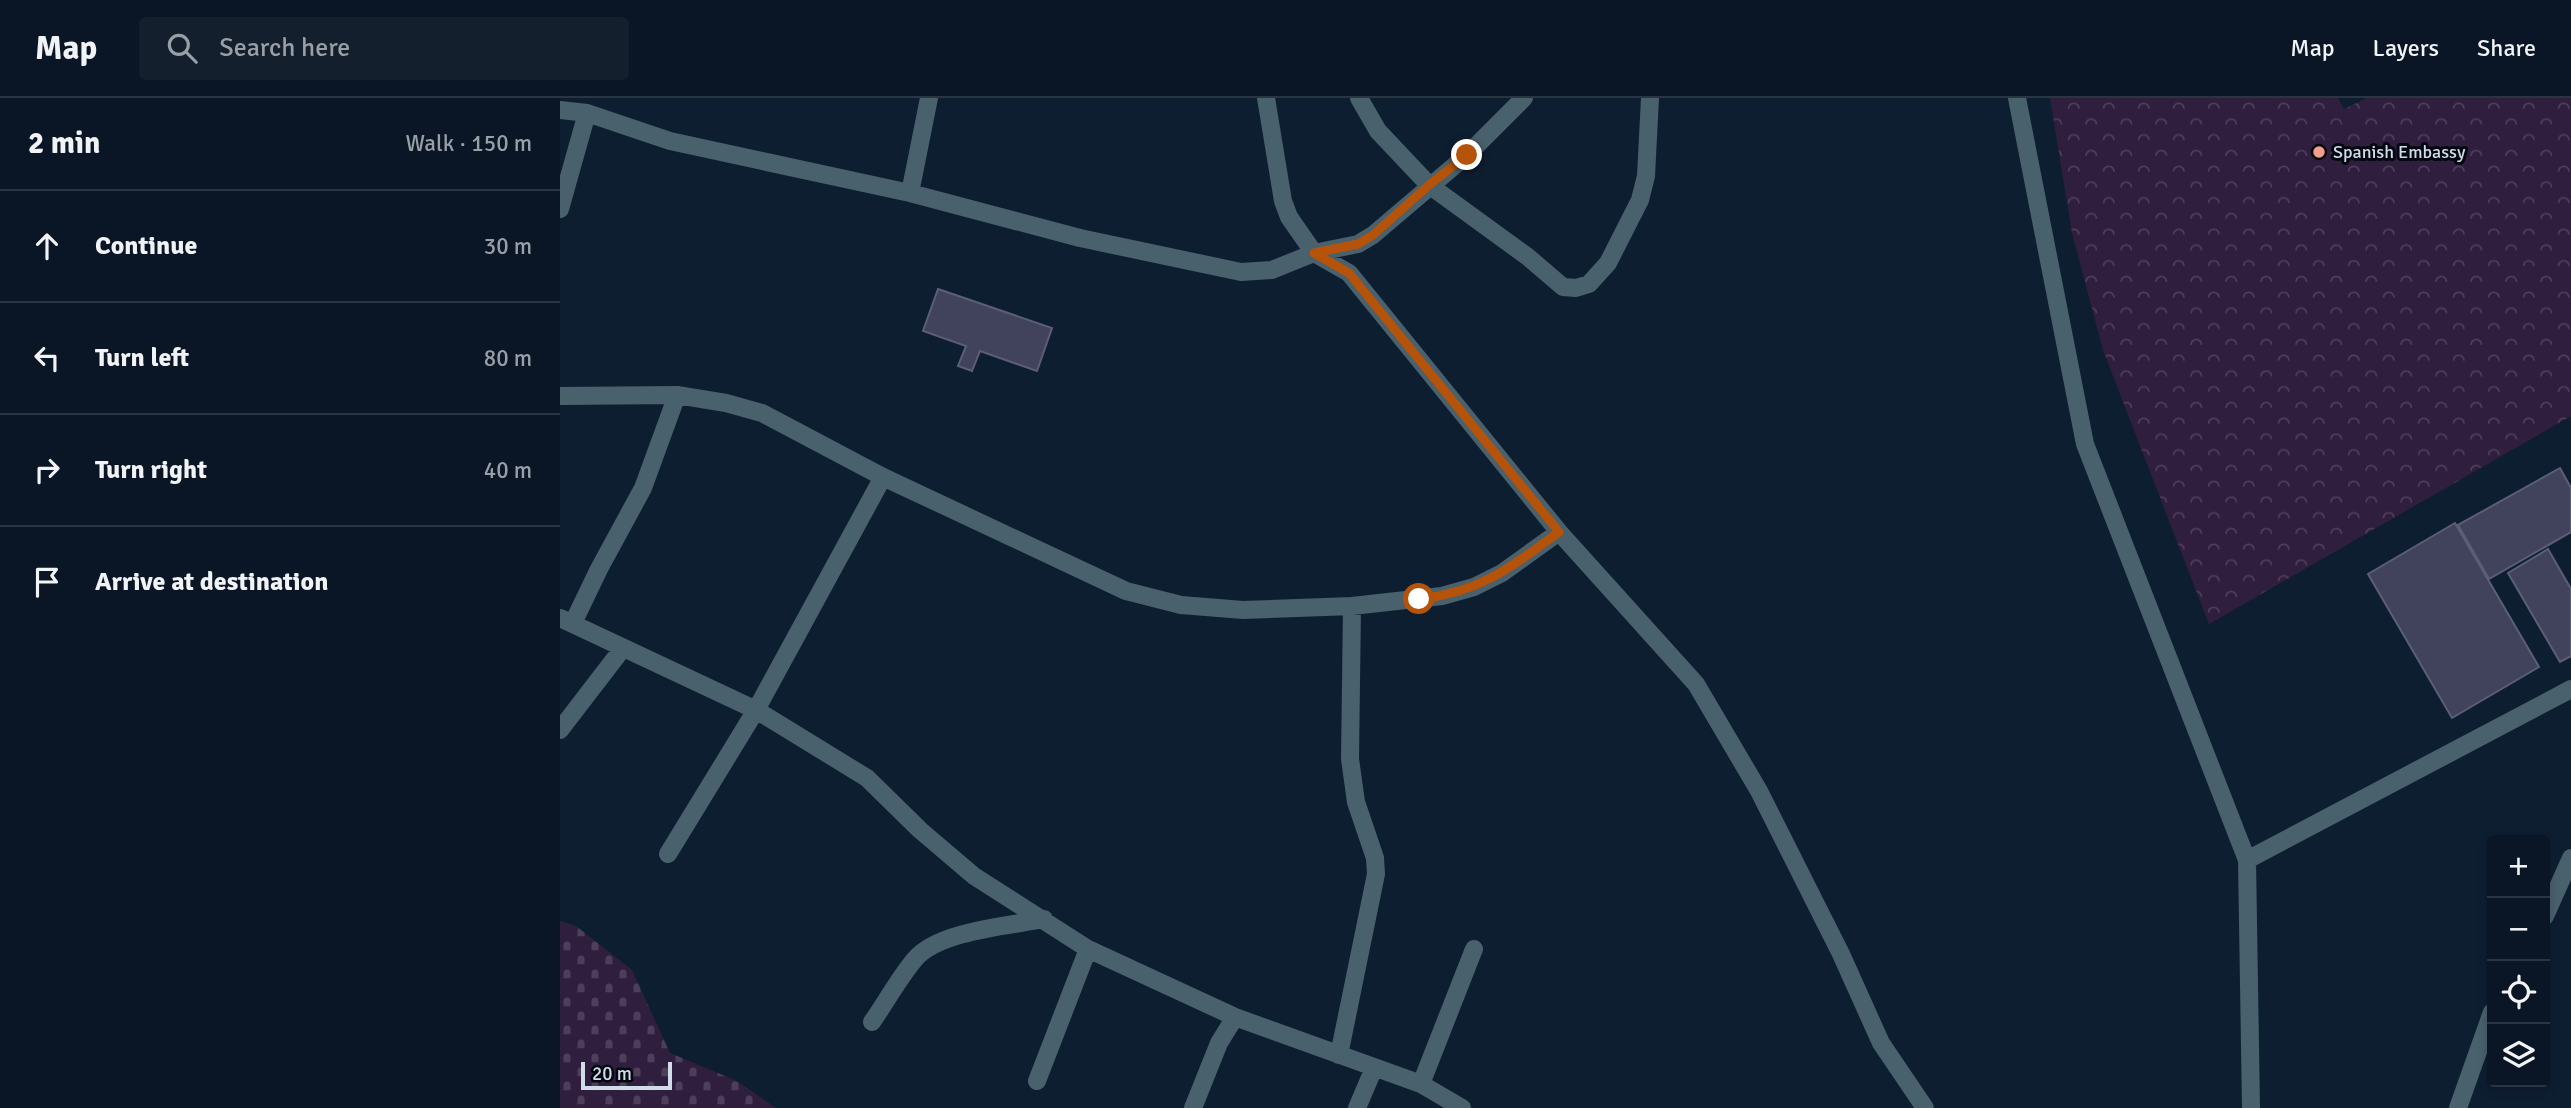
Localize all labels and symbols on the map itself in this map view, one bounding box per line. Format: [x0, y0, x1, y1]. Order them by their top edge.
route end [1451, 139, 1482, 170]
place label: Spanish Embassy [2333, 141, 2466, 163]
marker: Spanish Embassy [2311, 144, 2327, 160]
route start [1403, 583, 1434, 614]
scale bar [581, 1059, 672, 1091]

